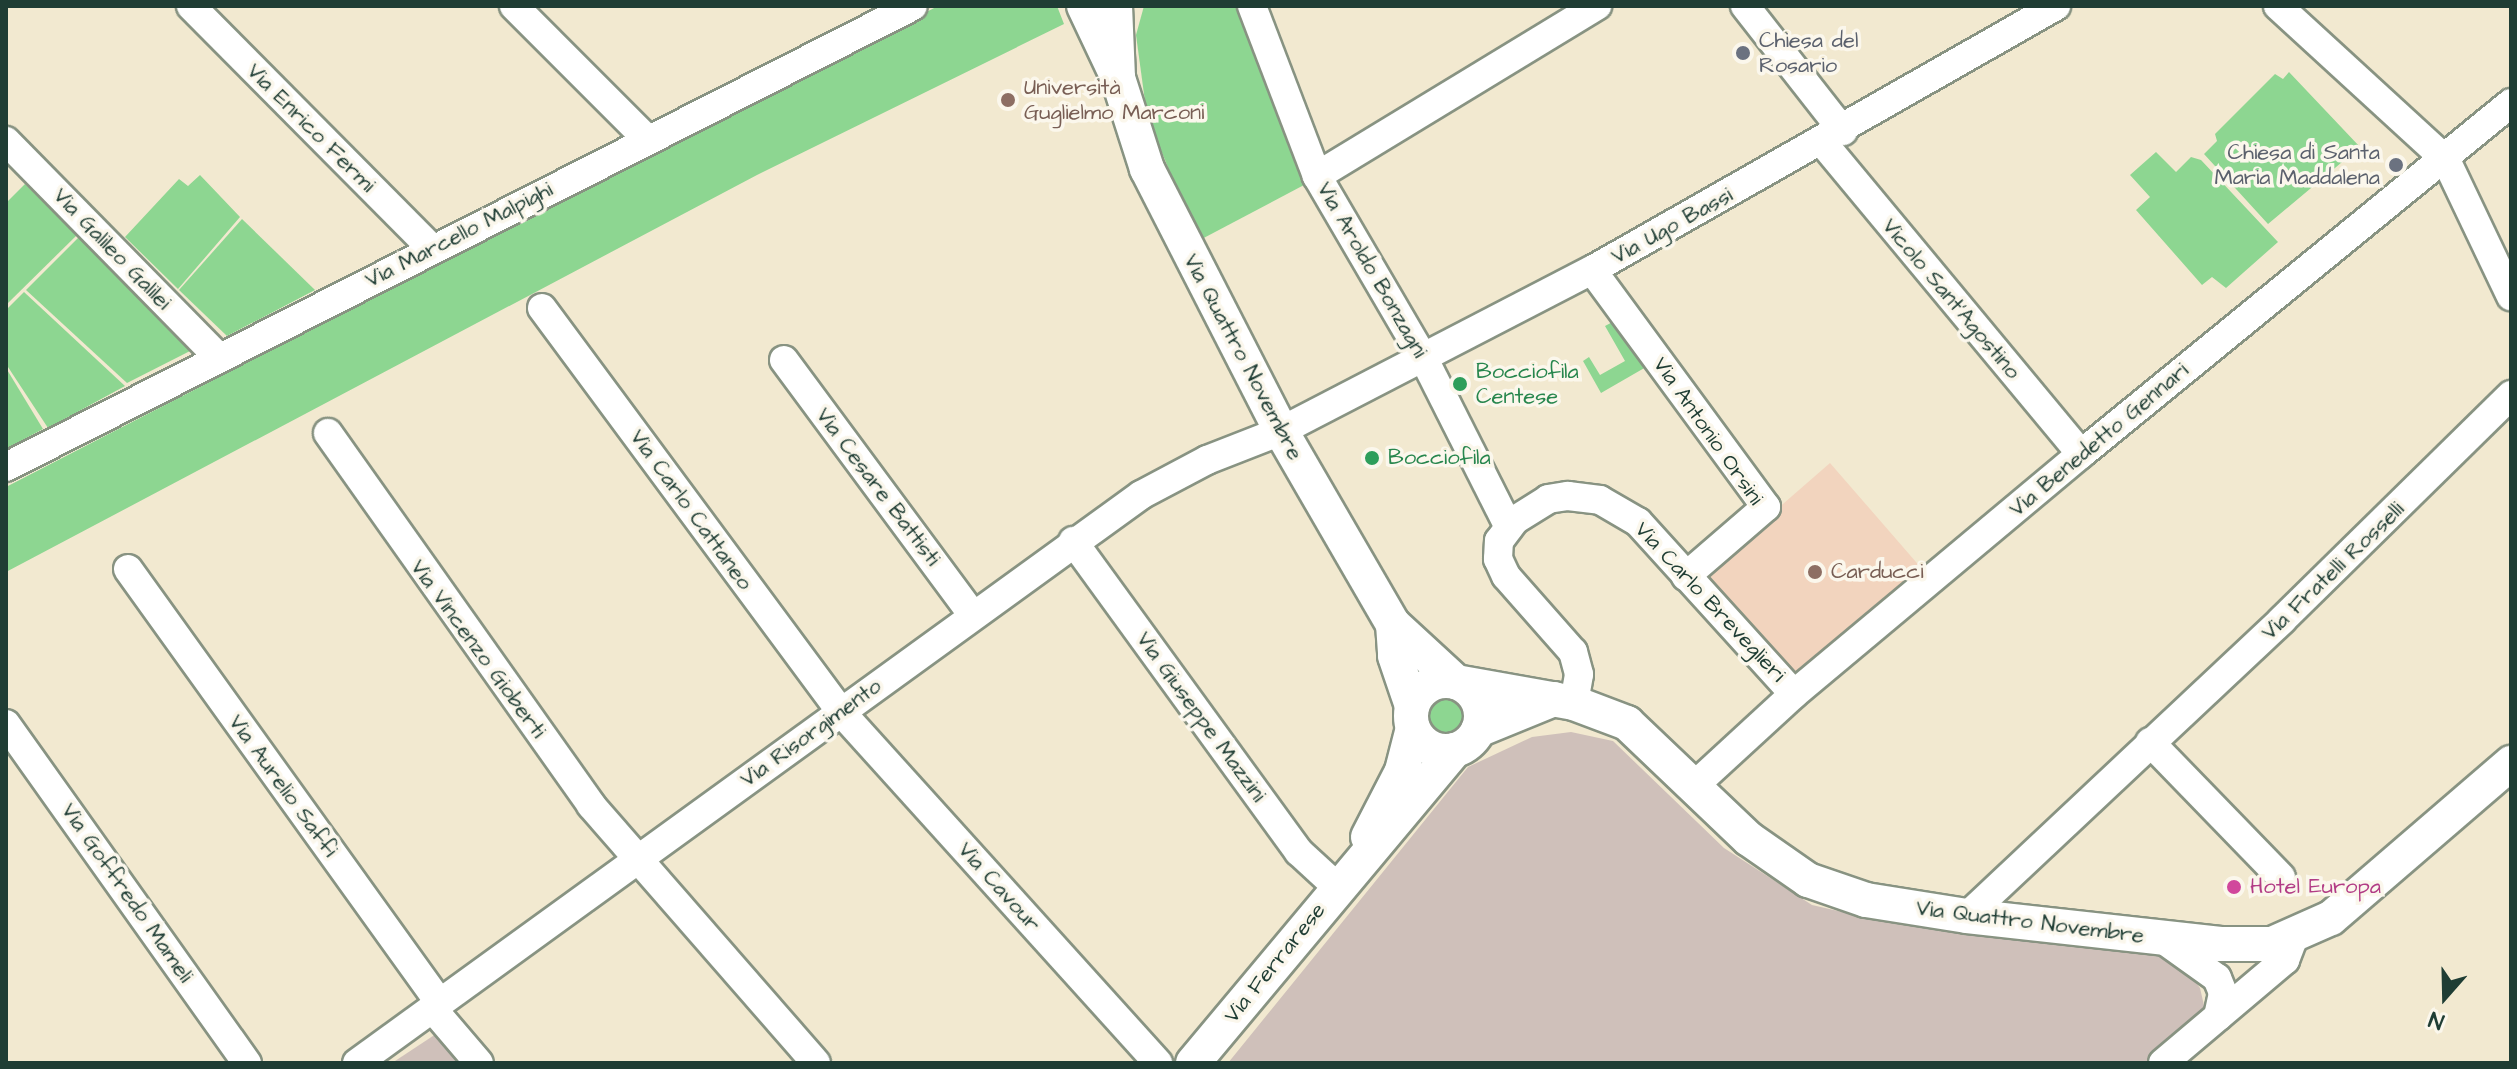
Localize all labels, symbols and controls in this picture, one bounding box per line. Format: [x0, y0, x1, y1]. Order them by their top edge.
place label: Chiesa del Rosario [1759, 27, 1858, 78]
marker: Chiesa del Rosario [1734, 44, 1752, 62]
street label: Via Enrico Fermi [241, 58, 381, 198]
place label: Università Guglielmo Marconi [1024, 74, 1204, 126]
marker: Università Guglielmo Marconi [999, 91, 1017, 109]
place label: Chiesa di Santa Maria Maddalena [2214, 139, 2380, 190]
marker: Chiesa di Santa Maria Maddalena [2387, 156, 2405, 174]
street label: Via Marcello Malpighi [361, 176, 557, 294]
street label: Via Aroldo Bonzagni [1311, 177, 1433, 363]
street label: Via Ugo Bassi [1607, 182, 1737, 270]
street label: Via Galileo Galilei [47, 183, 177, 315]
street label: Vicolo Sant'Agostino [1876, 213, 2026, 385]
street label: Via Quattro Novembre [1178, 250, 1308, 464]
street label: Via Antonio Orsini [1647, 352, 1769, 510]
street label: Via Benedetto Gennari [2004, 357, 2194, 523]
place label: Bocciofila Centese [1476, 358, 1579, 410]
marker: Bocciofila Centese [1451, 375, 1469, 393]
street label: Via Cesare Battisti [810, 403, 946, 571]
street label: Via Carlo Cattaneo [624, 425, 758, 595]
place label: Bocciofila [1388, 445, 1491, 471]
marker: Bocciofila [1363, 449, 1381, 467]
street label: Via Fratelli Rosselli [2256, 496, 2410, 646]
street label: Via Carlo Breveglieri [1629, 517, 1791, 687]
street label: Via Vincenzo Gioberti [405, 555, 551, 743]
place label: Carducci [1831, 559, 1924, 585]
marker: Carducci [1806, 563, 1824, 581]
street label: Via Giuseppe Mazzini [1130, 627, 1272, 807]
street label: Via Risorgimento [735, 673, 887, 793]
street label: Via Aurelio Saffi [223, 710, 343, 862]
street label: Via Goffredo Mameli [55, 798, 199, 988]
street label: Via Cavour [952, 837, 1046, 937]
place label: Hotel Europa [2250, 874, 2381, 900]
marker: Hotel Europa [2225, 878, 2243, 896]
street label: Via Quattro Novembre [1915, 895, 2145, 949]
street label: Via Ferrarese [1219, 898, 1331, 1028]
north arrow [2405, 957, 2485, 1037]
text: N [2425, 1003, 2448, 1037]

